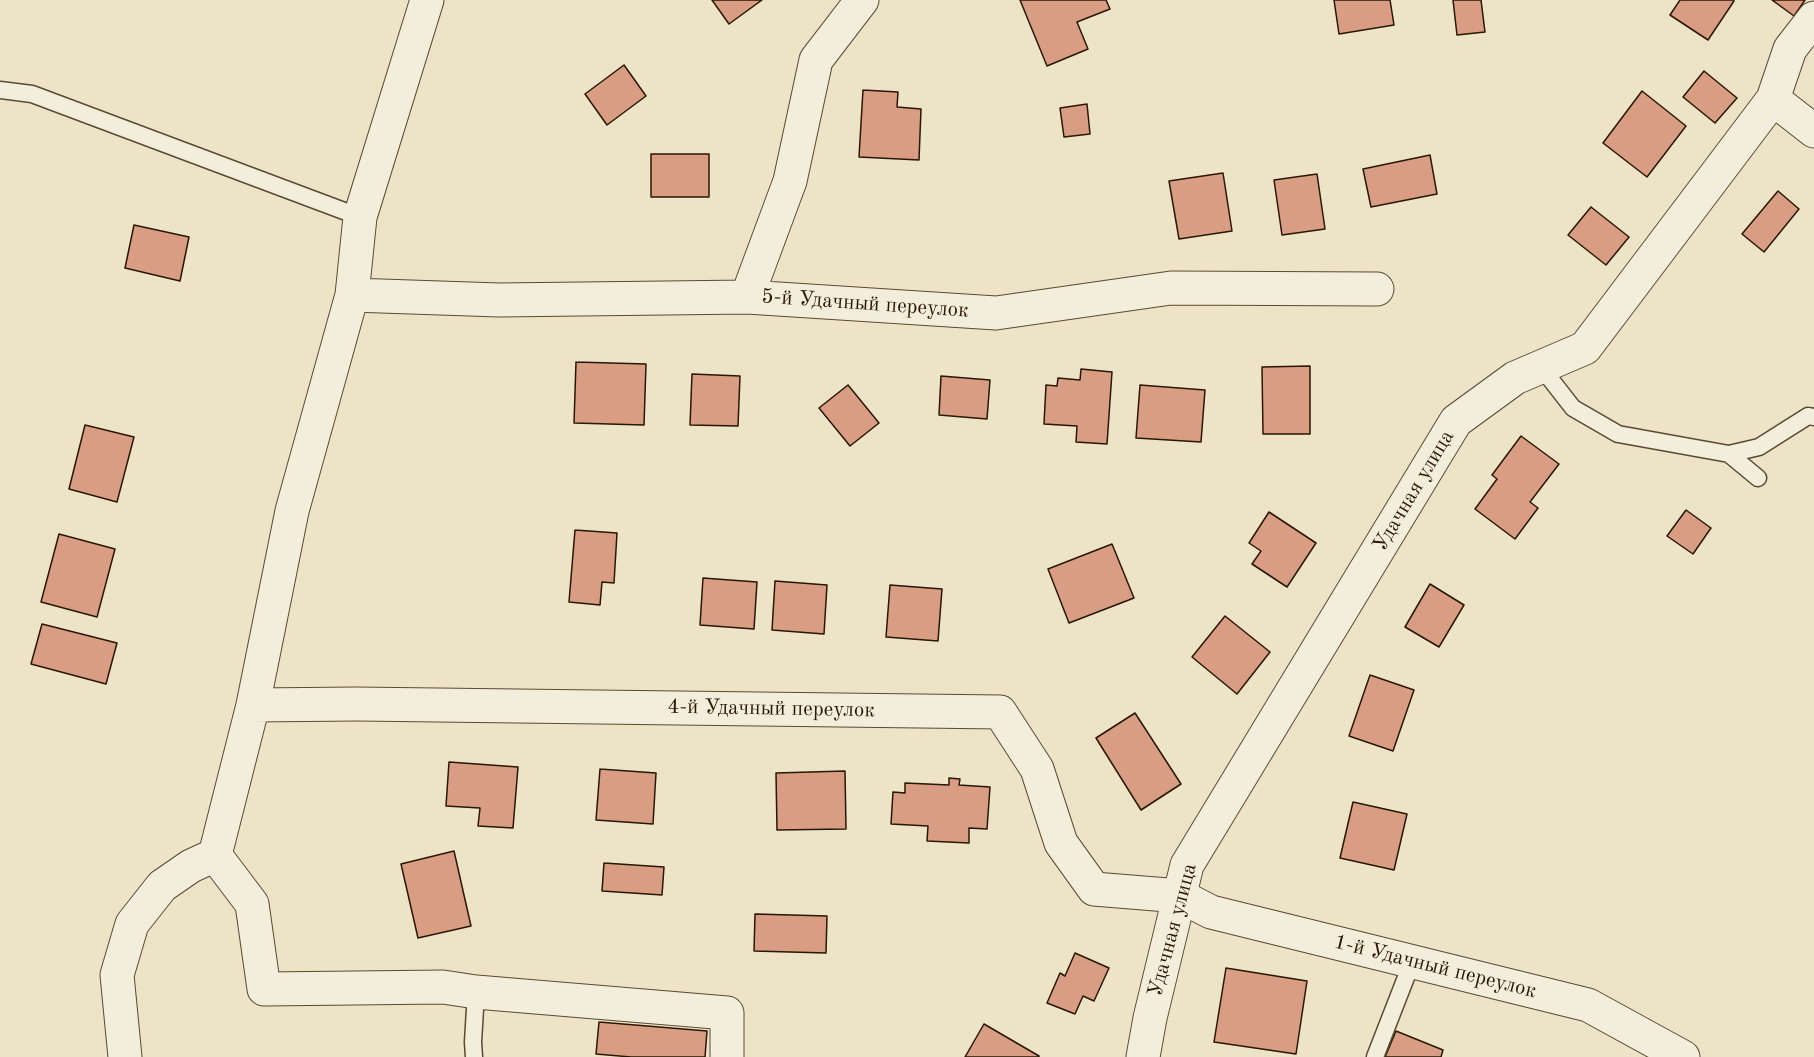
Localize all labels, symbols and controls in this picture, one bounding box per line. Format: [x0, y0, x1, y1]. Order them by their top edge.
street label: 5-й Удачный переулок [761, 284, 969, 324]
street label: Удачная улица [1368, 426, 1460, 556]
street label: 4-й Удачный переулок [667, 695, 875, 723]
street label: Удачная улица [1143, 861, 1203, 999]
street label: 1-й Удачный переулок [1331, 930, 1539, 1004]

